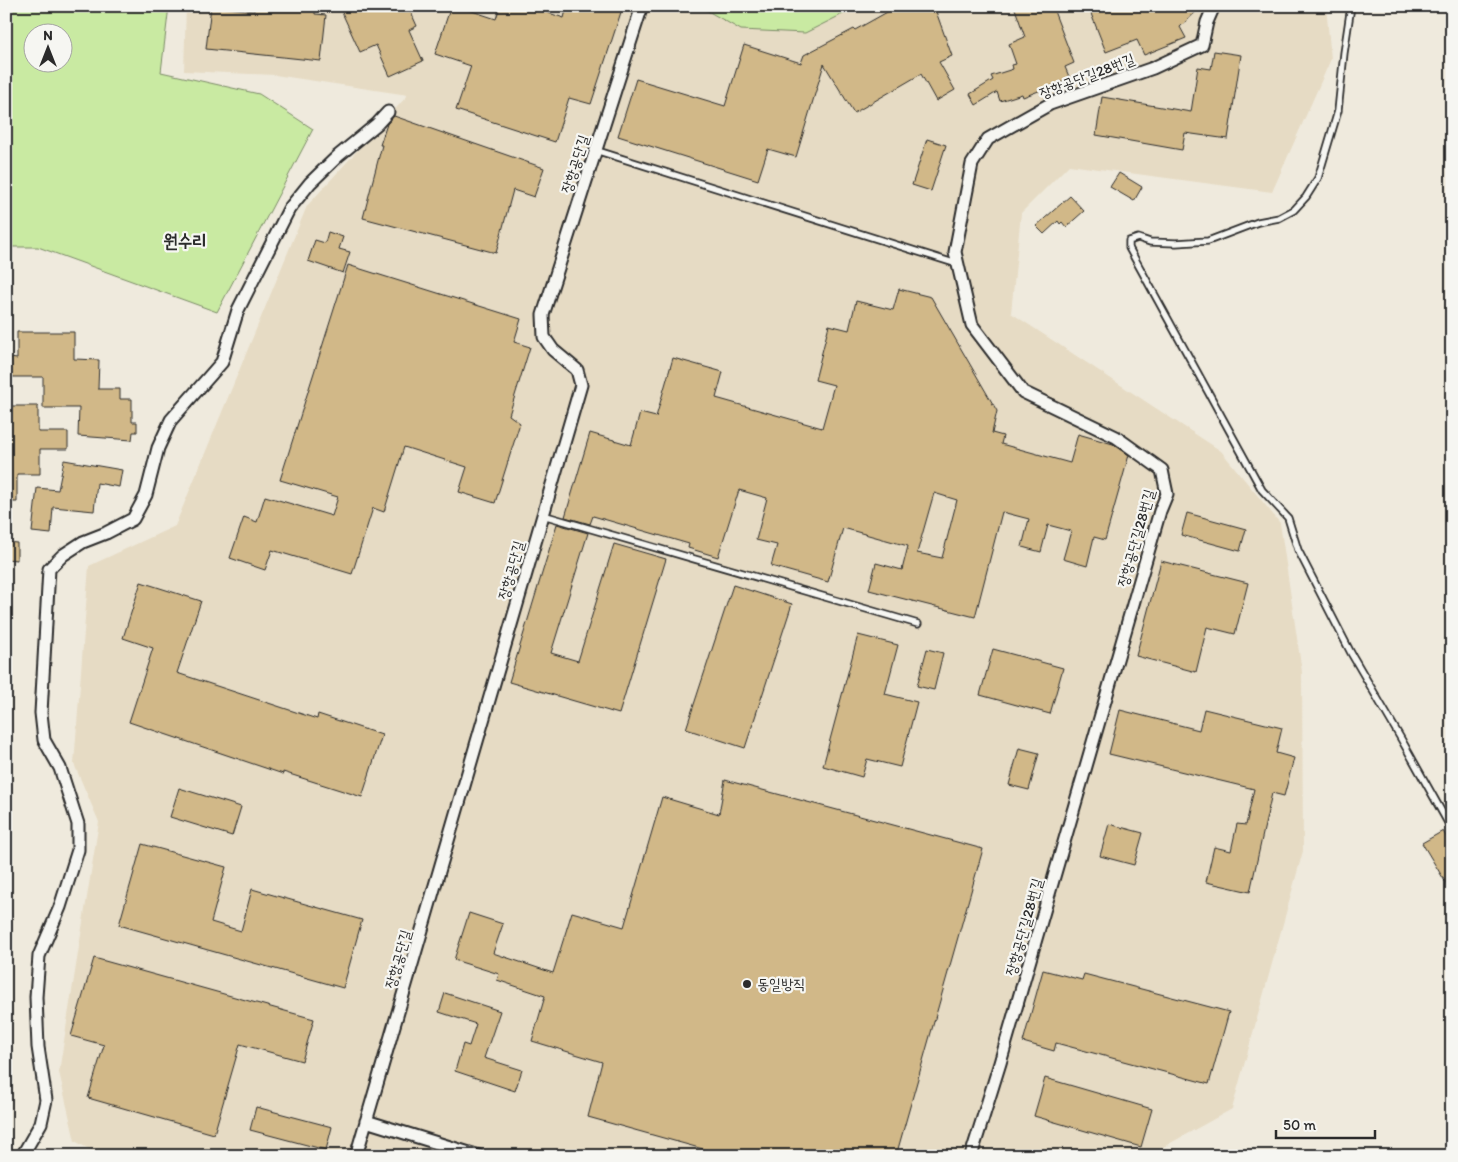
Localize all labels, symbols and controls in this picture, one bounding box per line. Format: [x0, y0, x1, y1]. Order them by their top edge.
north arrow [22, 22, 72, 72]
text: N [43, 27, 53, 44]
street label: 장항공단길28번길 [1037, 50, 1137, 102]
street label: 장항공단길 [557, 133, 593, 195]
district label: 원수리 [163, 230, 207, 252]
street label: 장항공단길28번길 [1113, 487, 1159, 589]
street label: 장항공단길 [494, 539, 528, 601]
street label: 장항공단길28번길 [1001, 876, 1047, 978]
street label: 장항공단길 [381, 928, 415, 990]
place label: 동일방직 [757, 975, 805, 993]
marker: 동일방직 [741, 978, 753, 990]
scale bar [1276, 1107, 1374, 1139]
text: 50 m [1283, 1116, 1316, 1134]

